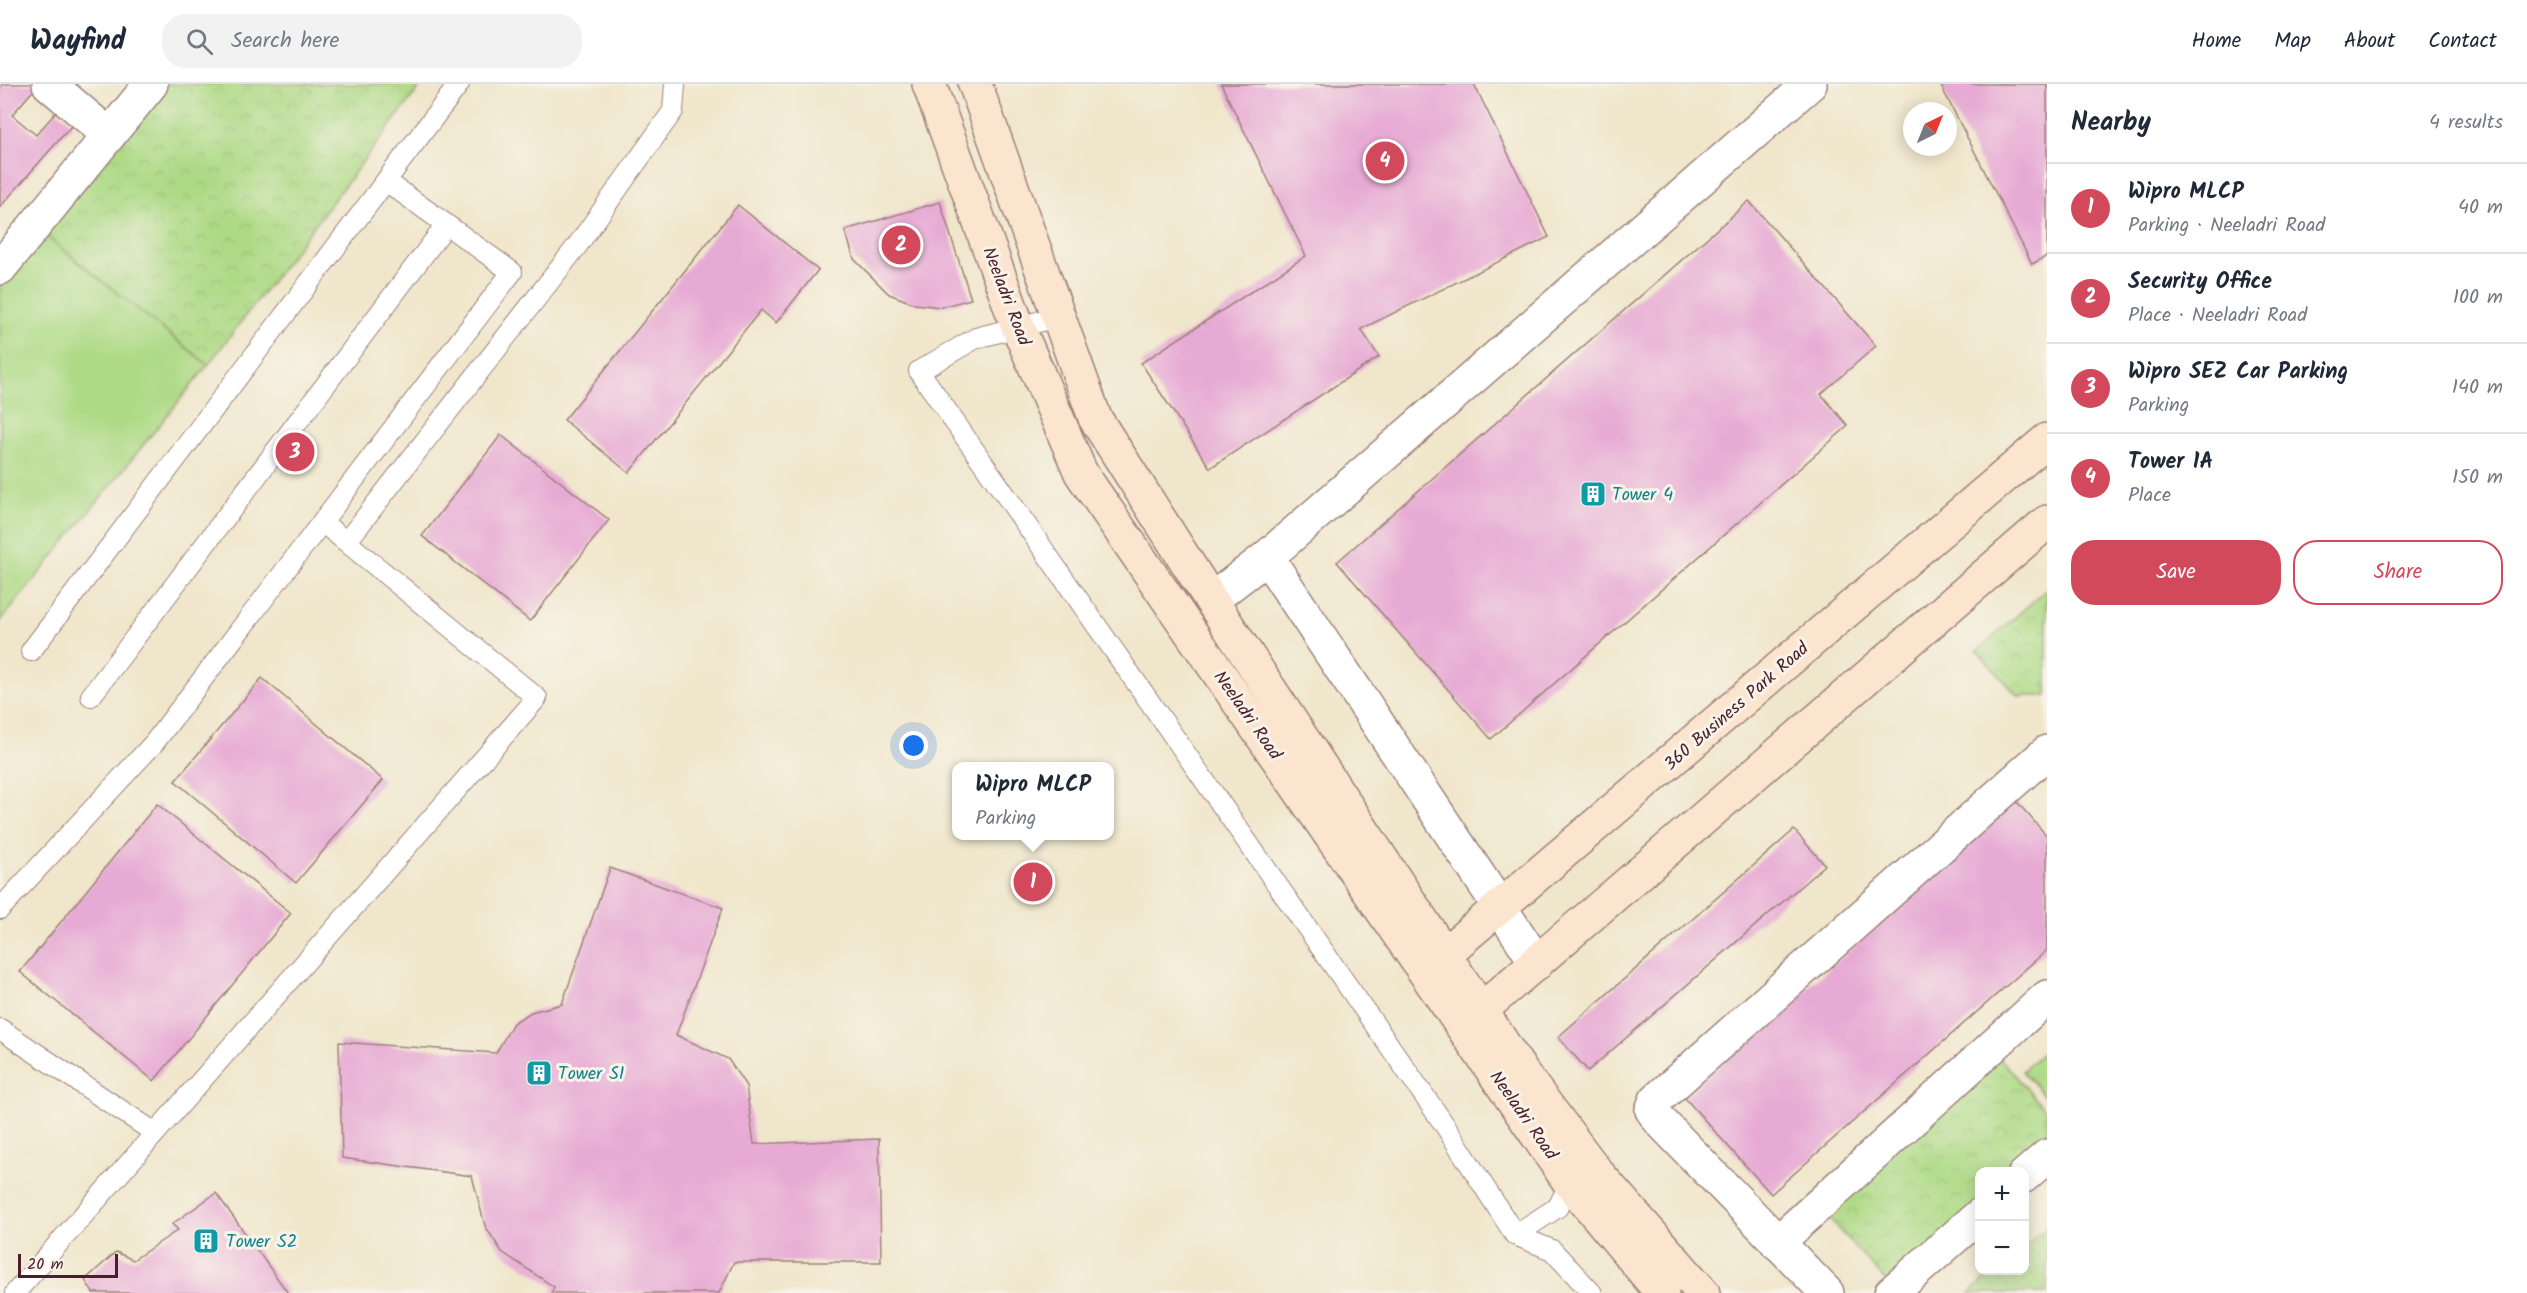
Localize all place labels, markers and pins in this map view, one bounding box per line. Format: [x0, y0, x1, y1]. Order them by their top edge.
pin: 4 [1366, 138, 1404, 184]
pin: 2 [882, 222, 920, 268]
pin: 3 [276, 430, 314, 475]
building icon: Tower 4 [1578, 479, 1608, 509]
place label: Tower 4 [1612, 481, 1673, 510]
pin: 1 [1014, 860, 1052, 904]
building icon: Tower S1 [524, 1058, 554, 1088]
place label: Tower S1 [558, 1060, 624, 1089]
building icon: Tower S2 [191, 1226, 221, 1256]
place label: Tower S2 [226, 1228, 297, 1257]

